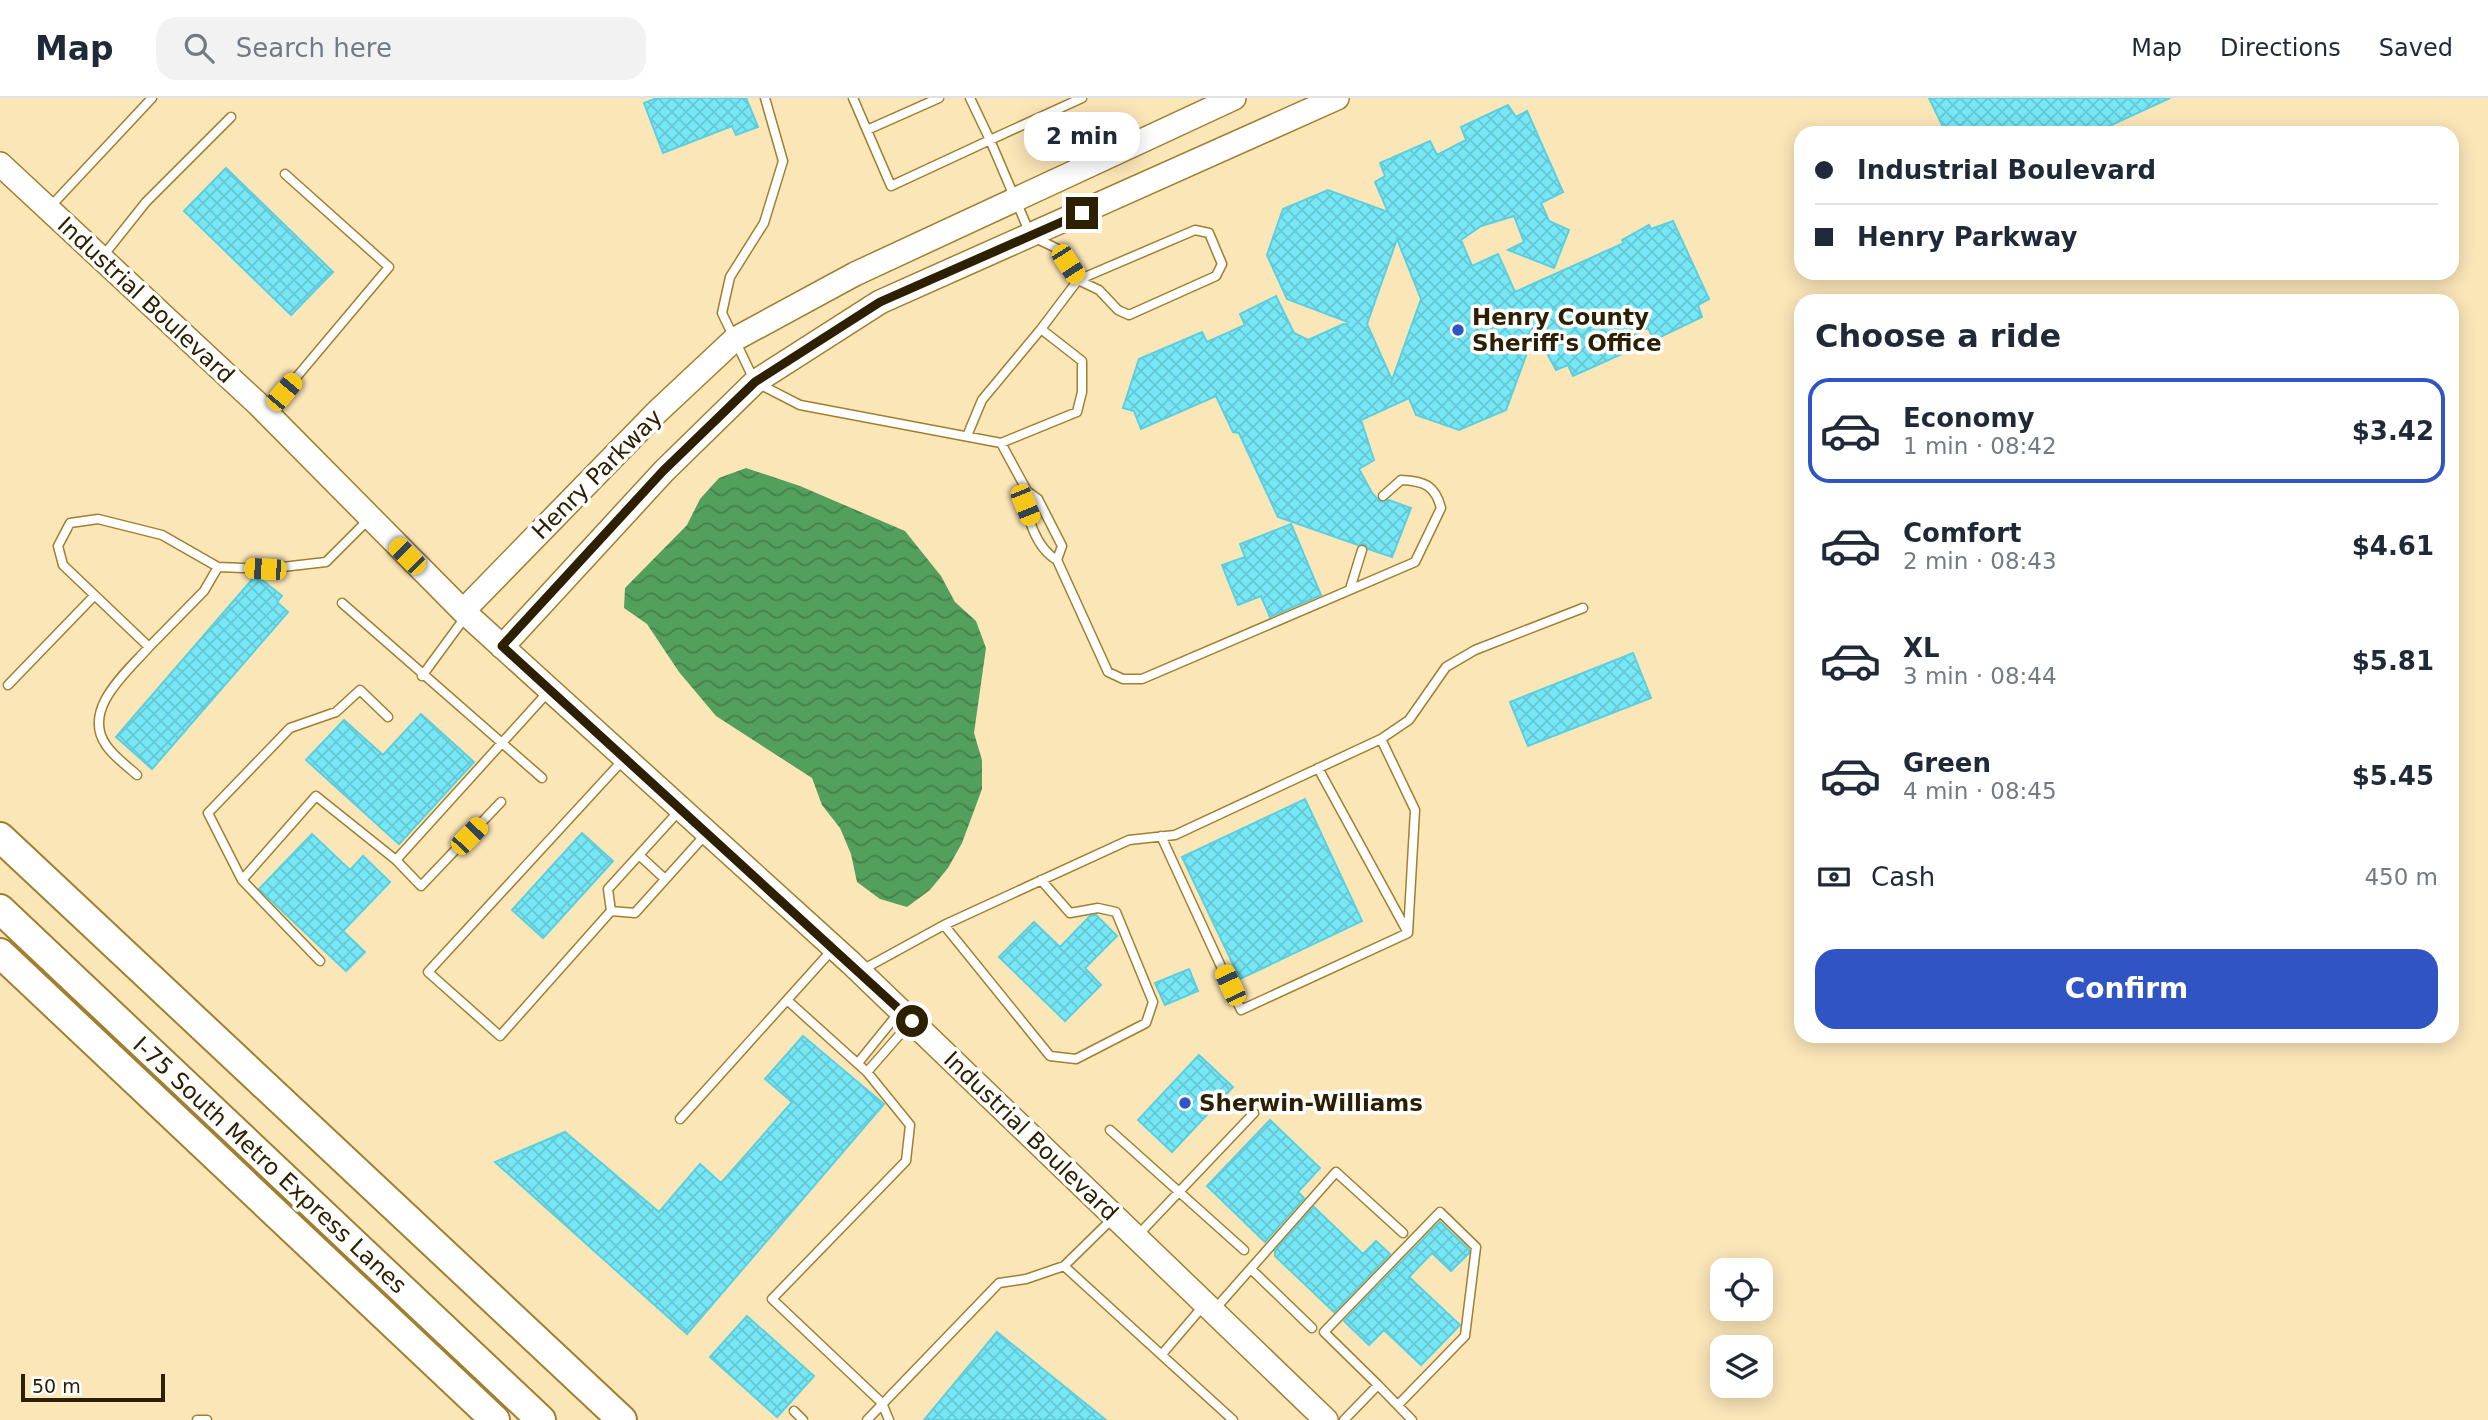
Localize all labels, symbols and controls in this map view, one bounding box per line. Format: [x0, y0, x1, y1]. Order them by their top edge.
search box [156, 17, 646, 80]
text: Map [35, 29, 114, 68]
icon: search [180, 29, 218, 67]
text: Search here [236, 33, 392, 63]
text: Map [2131, 34, 2182, 62]
text: Directions [2220, 34, 2341, 62]
text: Saved [2379, 34, 2453, 62]
callout: 2 min [1024, 111, 1140, 160]
text: 2 min [1046, 123, 1118, 149]
text: Industrial Boulevard [1857, 155, 2156, 185]
route end [1066, 197, 1098, 229]
street label: Industrial Boulevard [52, 212, 240, 388]
text: Henry Parkway [1857, 222, 2077, 252]
car [1048, 241, 1089, 287]
place label: Henry County Sheriff's Office [1472, 304, 1662, 356]
text: Choose a ride [1815, 317, 2061, 355]
marker: Henry County Sheriff's Office [1450, 322, 1466, 338]
car [263, 369, 306, 415]
icon: car [1819, 399, 1882, 462]
text: Economy [1903, 403, 2034, 433]
street label: Henry Parkway [527, 404, 667, 544]
text: $3.42 [2352, 416, 2434, 446]
text: 1 min · 08:42 [1903, 433, 2057, 459]
car [1008, 482, 1043, 528]
icon: car [1819, 514, 1882, 577]
text: Comfort [1903, 518, 2021, 548]
text: $4.61 [2352, 531, 2434, 561]
car [385, 534, 430, 578]
text: 2 min · 08:43 [1903, 548, 2057, 574]
car [244, 557, 287, 581]
icon: car [1819, 629, 1882, 692]
text: XL [1903, 633, 1940, 663]
text: $5.81 [2352, 646, 2434, 676]
text: 3 min · 08:44 [1903, 663, 2057, 689]
icon: car [1819, 744, 1882, 807]
text: Green [1903, 748, 1991, 778]
text: $5.45 [2352, 761, 2434, 791]
text: 4 min · 08:45 [1903, 778, 2057, 804]
car [447, 814, 492, 858]
icon: cash [1815, 858, 1853, 896]
text: Cash [1871, 862, 1935, 892]
text: 450 m [2364, 864, 2438, 890]
button: Confirm [1815, 949, 2438, 1029]
car [1212, 962, 1249, 1008]
route start [896, 1005, 928, 1037]
street label: I-75 South Metro Express Lanes [128, 1031, 412, 1299]
street label: Industrial Boulevard [939, 1046, 1123, 1226]
place label: Sherwin-Williams [1199, 1090, 1423, 1116]
marker: Sherwin-Williams [1177, 1095, 1193, 1111]
map controls [1710, 1258, 1773, 1398]
button: locate [1710, 1258, 1773, 1321]
button: layers [1710, 1335, 1773, 1398]
scale bar [21, 1371, 164, 1403]
text: 50 m [32, 1375, 81, 1397]

